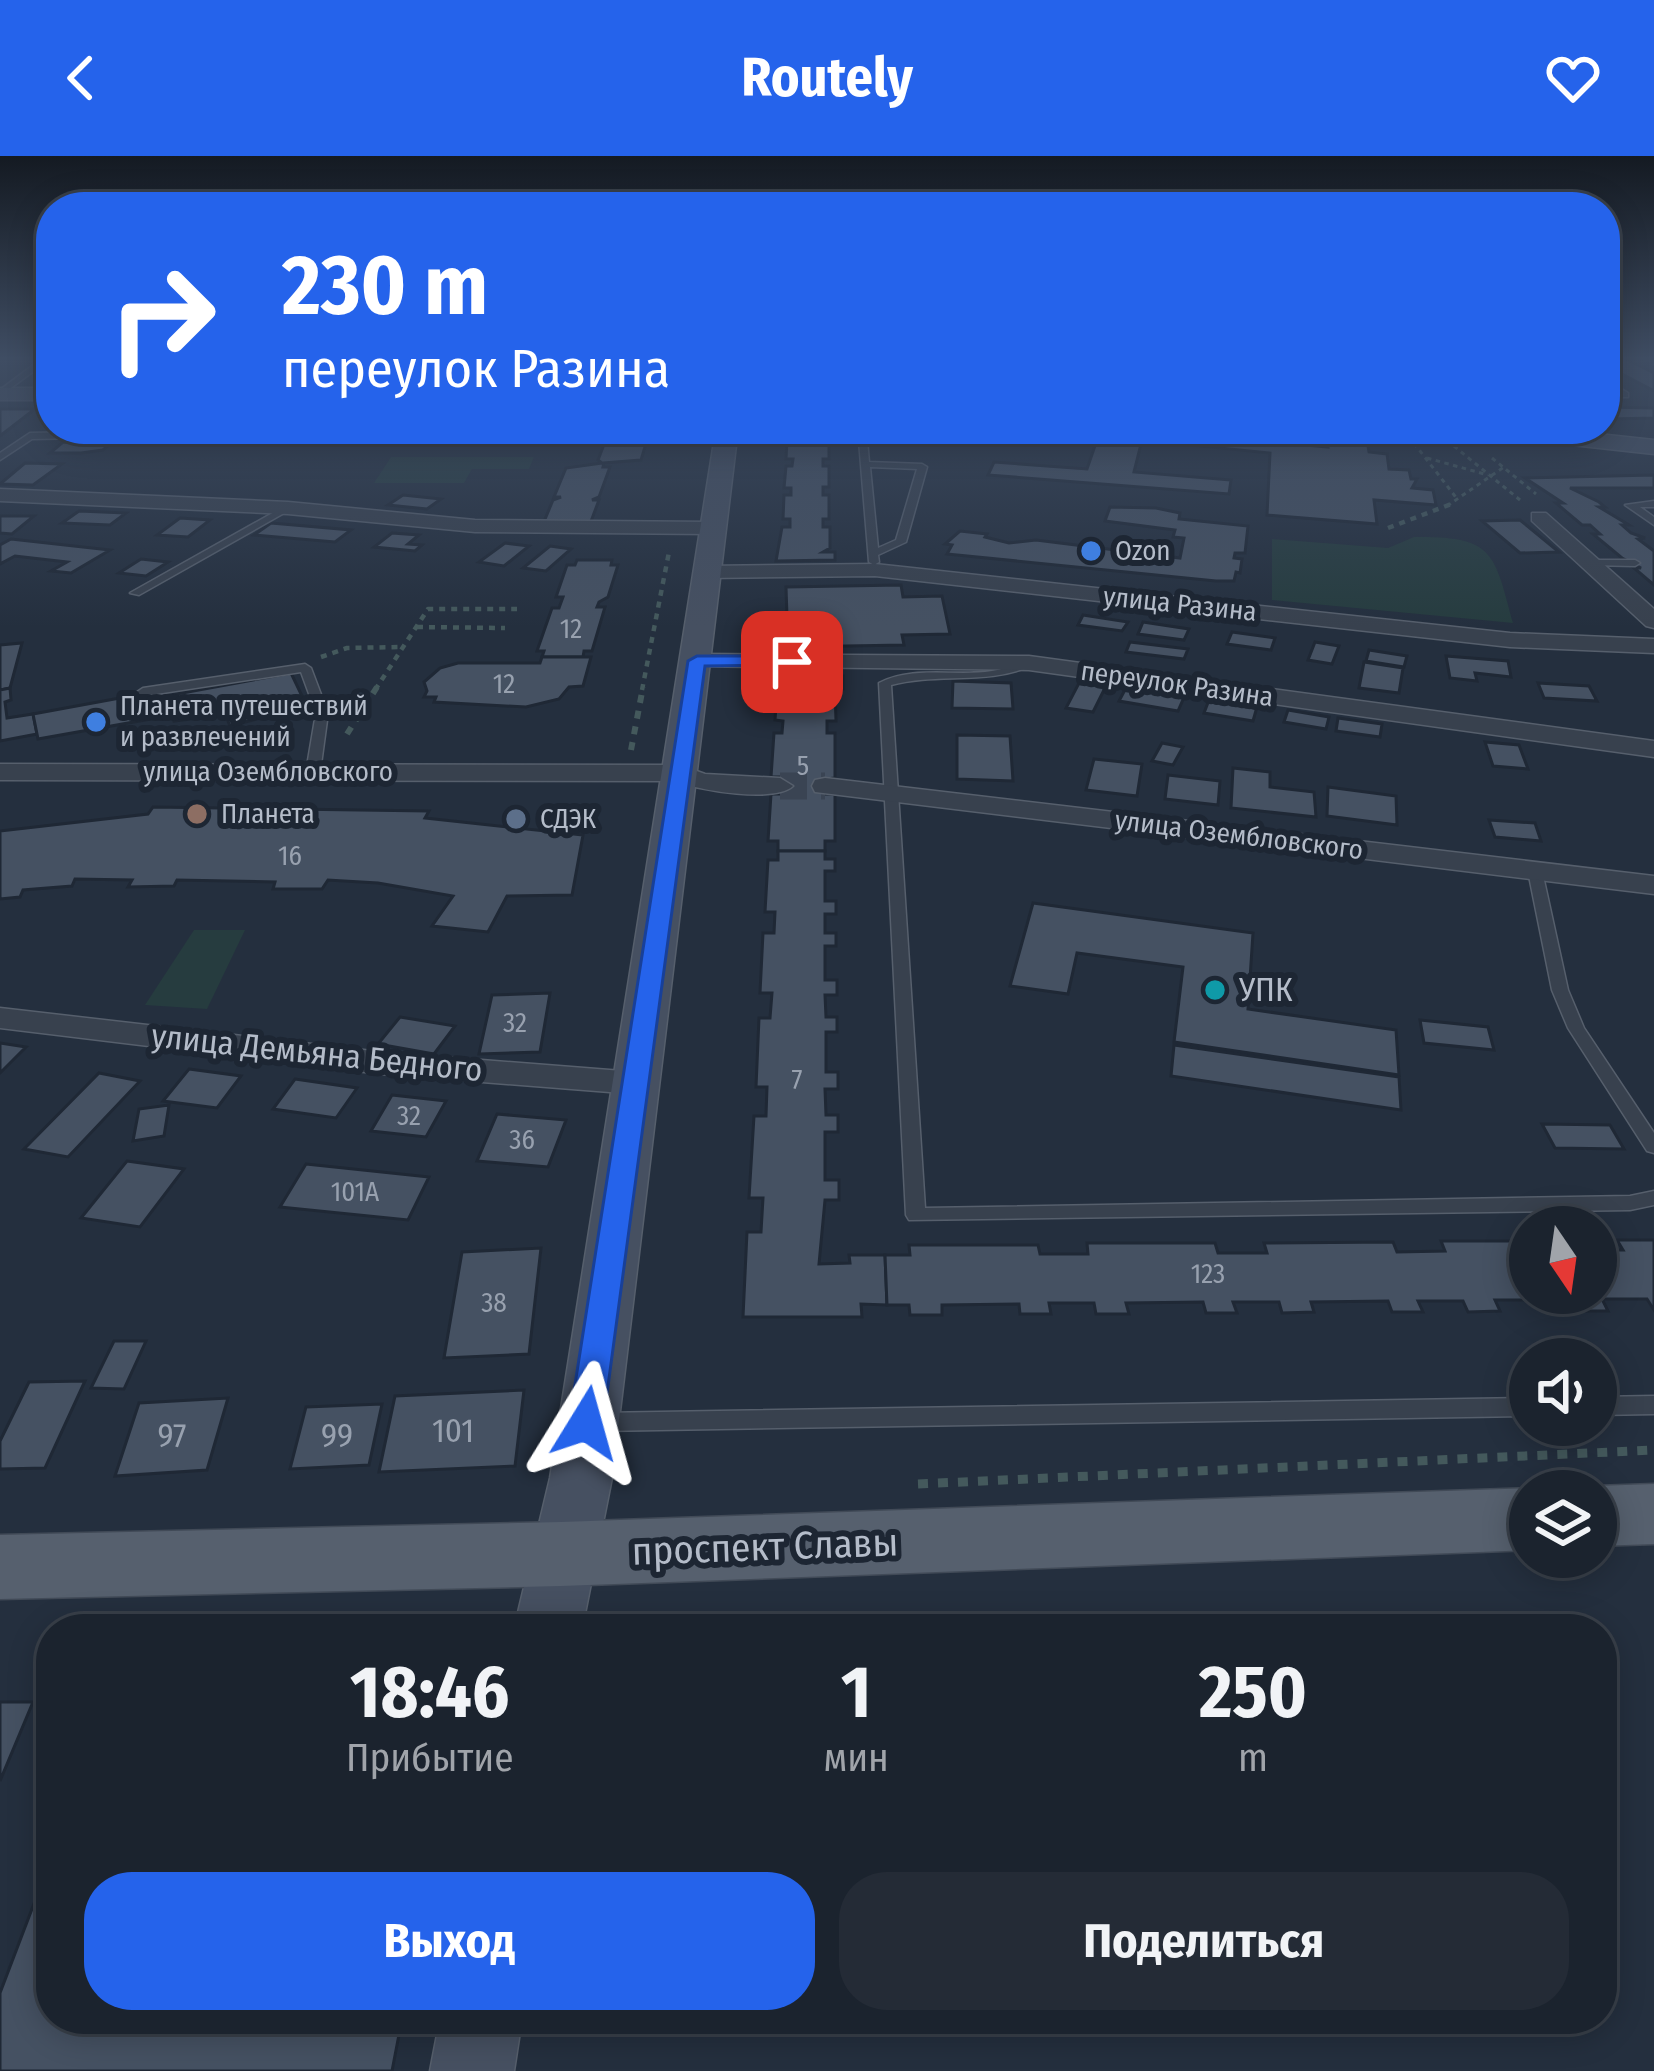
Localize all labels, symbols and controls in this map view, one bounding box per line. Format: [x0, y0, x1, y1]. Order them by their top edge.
icon: back [48, 45, 114, 111]
icon: heart [1540, 45, 1606, 111]
text: Routely [741, 46, 913, 110]
text: 230 m [282, 235, 488, 336]
icon: right [84, 240, 240, 396]
text: переулок Разина [282, 337, 670, 401]
place label: Ozon [1115, 535, 1171, 567]
marker: Ozon [1078, 538, 1104, 564]
street label: улица Разина [1102, 580, 1258, 628]
pin [741, 611, 843, 713]
house number: 12 [560, 613, 582, 645]
icon: arrive [759, 629, 825, 695]
street label: переулок Разина [1079, 655, 1275, 713]
house number: 12 [493, 668, 515, 700]
place label: Планета путешествий и развлечений [120, 690, 368, 753]
marker: Планета путешествий и развлечений [83, 709, 109, 735]
house number: 5 [797, 750, 809, 782]
street label: улица Озембловского [143, 756, 393, 788]
place label: Планета [221, 798, 315, 830]
marker: Планета [184, 801, 210, 827]
place label: СДЭК [540, 803, 597, 835]
street label: улица Озембловского [1113, 804, 1365, 866]
marker: СДЭК [503, 806, 529, 832]
house number: 16 [278, 840, 302, 872]
place label: УПК [1238, 970, 1293, 1010]
marker: УПК [1202, 977, 1228, 1003]
house number: 32 [503, 1007, 527, 1039]
street label: улица Демьяна Бедного [150, 1016, 484, 1090]
house number: 7 [792, 1064, 803, 1096]
house number: 32 [397, 1100, 421, 1132]
house number: 36 [509, 1124, 535, 1156]
house number: 101А [331, 1176, 380, 1208]
north arrow [1509, 1206, 1617, 1314]
map controls [1509, 1206, 1617, 1578]
house number: 123 [1191, 1258, 1225, 1290]
house number: 38 [481, 1287, 507, 1319]
button: sound [1509, 1338, 1617, 1446]
position arrow [523, 1360, 649, 1486]
house number: 101 [432, 1411, 474, 1451]
house number: 97 [158, 1416, 186, 1456]
house number: 99 [321, 1416, 353, 1456]
button: layers [1509, 1470, 1617, 1578]
street label: проспект Славы [631, 1519, 899, 1575]
text: 18:46 [350, 1650, 509, 1736]
text: 1 [841, 1650, 871, 1736]
text: 250 [1199, 1650, 1307, 1736]
text: Прибытие [346, 1735, 513, 1781]
text: мин [823, 1735, 889, 1781]
text: m [1238, 1735, 1268, 1781]
button: Выход [84, 1872, 815, 2010]
button: Поделиться [839, 1872, 1569, 2010]

